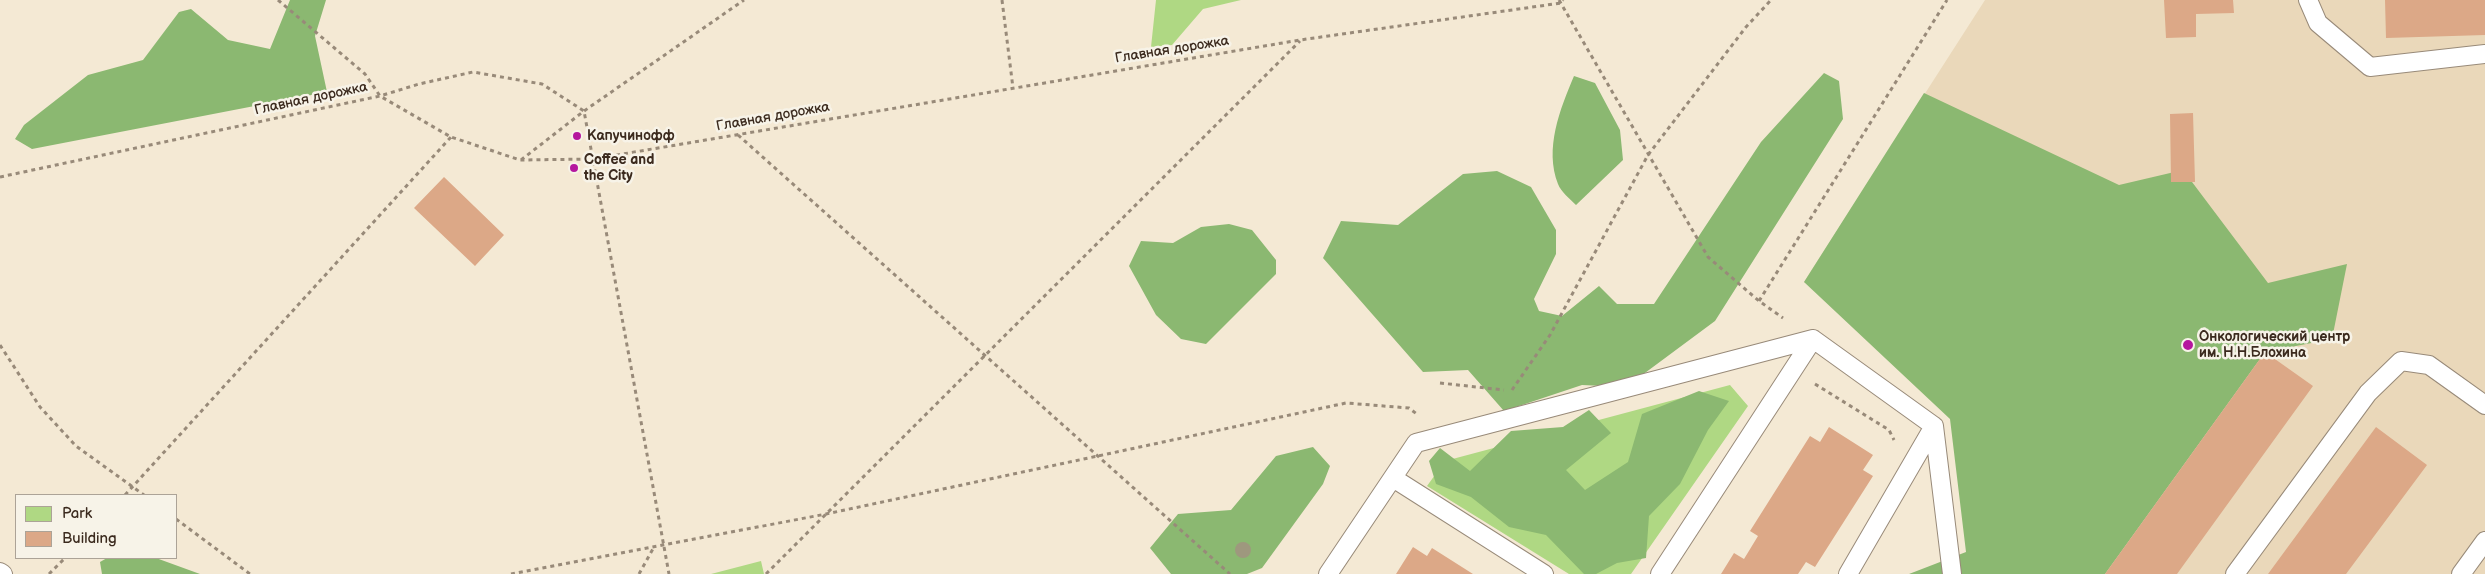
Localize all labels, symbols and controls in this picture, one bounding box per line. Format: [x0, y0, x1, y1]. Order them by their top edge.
street label: Главная дорожка [1114, 33, 1230, 67]
street label: Главная дорожка [253, 79, 369, 119]
street label: Главная дорожка [715, 99, 831, 135]
place label: Капучинофф [587, 128, 675, 144]
marker: Капучинофф [571, 130, 583, 142]
place label: Coffee and the City [584, 152, 654, 184]
marker: Coffee and the City [568, 162, 580, 174]
place label: Онкологический центр им. Н.Н.Блохина [2199, 329, 2350, 362]
marker: Онкологический центр им. Н.Н.Блохина [2181, 338, 2195, 352]
legend [15, 494, 178, 559]
text: Park [62, 504, 92, 523]
text: Building [62, 529, 117, 548]

